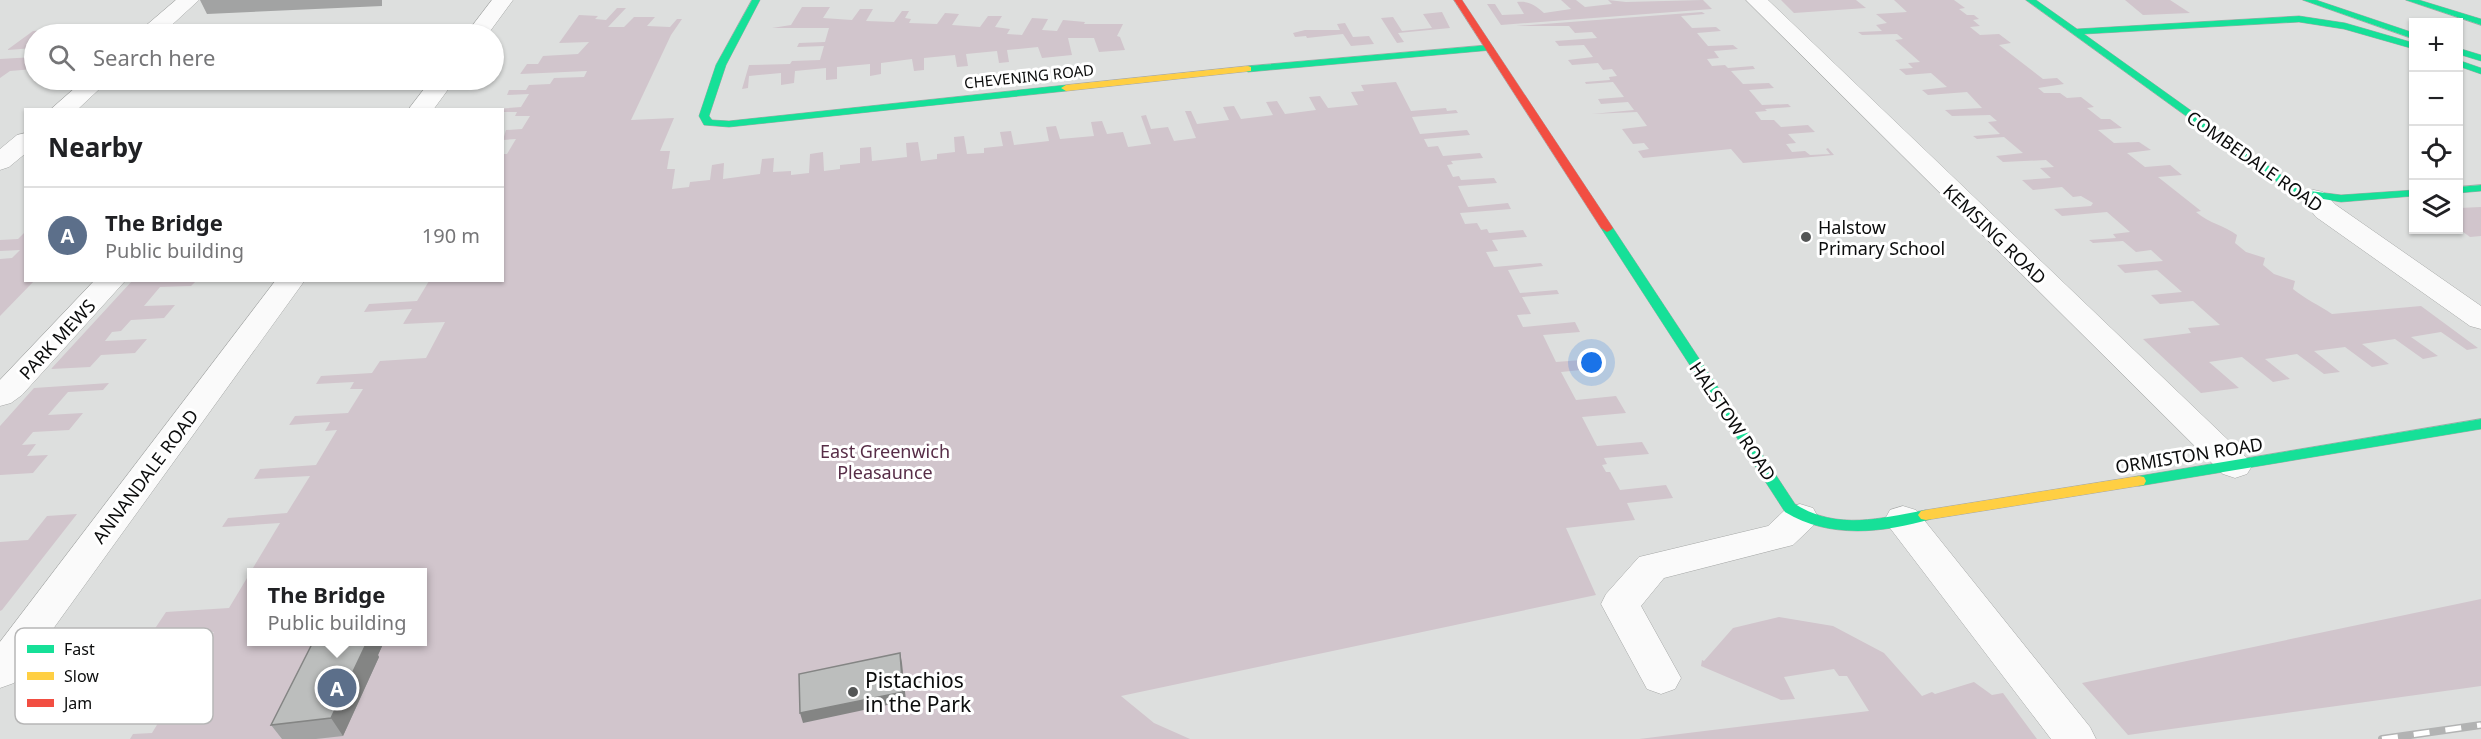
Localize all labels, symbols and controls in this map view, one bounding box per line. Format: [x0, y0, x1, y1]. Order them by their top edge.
map controls [2409, 18, 2463, 234]
button: + [2409, 18, 2463, 72]
search box [24, 24, 504, 90]
icon: search [45, 41, 78, 74]
text: Search here [93, 42, 215, 72]
street label: CHEVENING ROAD [963, 59, 1095, 93]
button: − [2409, 72, 2463, 126]
street label: COMBEDALE ROAD [2182, 105, 2328, 217]
button: locate [2409, 126, 2463, 180]
text: Nearby [48, 129, 143, 165]
street label: KEMSING ROAD [1938, 179, 2052, 289]
button: layers [2409, 180, 2463, 234]
text: The Bridge [105, 207, 223, 237]
place label: Halstow Primary School [1818, 215, 1945, 260]
text: A [61, 222, 74, 249]
text: 190 m [422, 222, 480, 249]
marker: Halstow Primary School [1799, 230, 1813, 244]
text: Public building [105, 237, 244, 264]
street label: PARK MEWS [14, 294, 100, 384]
your location [1577, 348, 1606, 377]
street label: HALSTOW ROAD [1684, 357, 1782, 485]
street label: ANNANDALE ROAD [87, 404, 203, 548]
street label: ORMISTON ROAD [2113, 431, 2265, 479]
park label: East Greenwich Pleasaunce [820, 439, 950, 484]
popup [247, 568, 427, 646]
text: The Bridge [268, 579, 385, 609]
text: Public building [268, 609, 406, 636]
legend [15, 628, 213, 724]
text: Fast [64, 638, 95, 660]
text: Slow [64, 665, 99, 687]
pin: A [318, 666, 356, 710]
place label: Pistachios in the Park [865, 666, 972, 718]
marker: Pistachios in the Park [846, 685, 860, 699]
text: Jam [62, 692, 92, 714]

